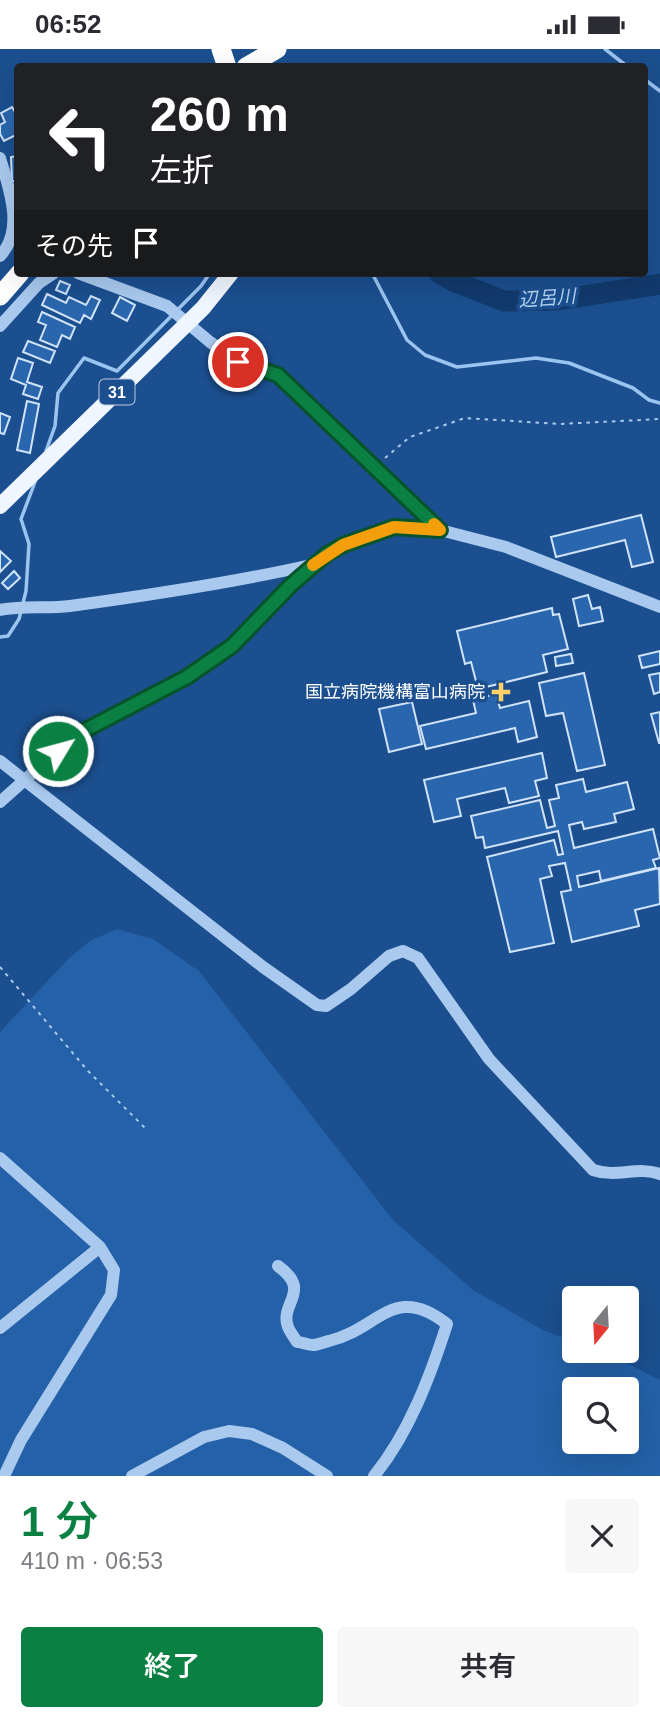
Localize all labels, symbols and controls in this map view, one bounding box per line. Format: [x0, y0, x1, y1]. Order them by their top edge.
text: 06:52 [35, 9, 102, 39]
text: 260 m [150, 87, 289, 141]
icon: left [35, 91, 126, 182]
text: 左折 [150, 152, 214, 188]
icon: arrive [127, 224, 165, 262]
text: その先 [35, 231, 113, 261]
water label: 辺呂川 [518, 285, 578, 310]
pin [208, 332, 268, 392]
icon: arrive [219, 343, 257, 381]
road number: 31 [100, 379, 134, 405]
place label: 国立病院機構富山病院 [305, 682, 485, 702]
marker: 国立病院機構富山病院 [491, 682, 511, 702]
position arrow [21, 714, 95, 788]
north arrow [562, 1286, 639, 1363]
map controls [562, 1286, 639, 1454]
button: search [562, 1377, 639, 1454]
text: 1 分 [21, 1498, 98, 1545]
button: close [565, 1499, 639, 1573]
text: 410 m · 06:53 [21, 1548, 163, 1574]
button: 終了 [21, 1627, 323, 1707]
button: 共有 [337, 1627, 639, 1707]

